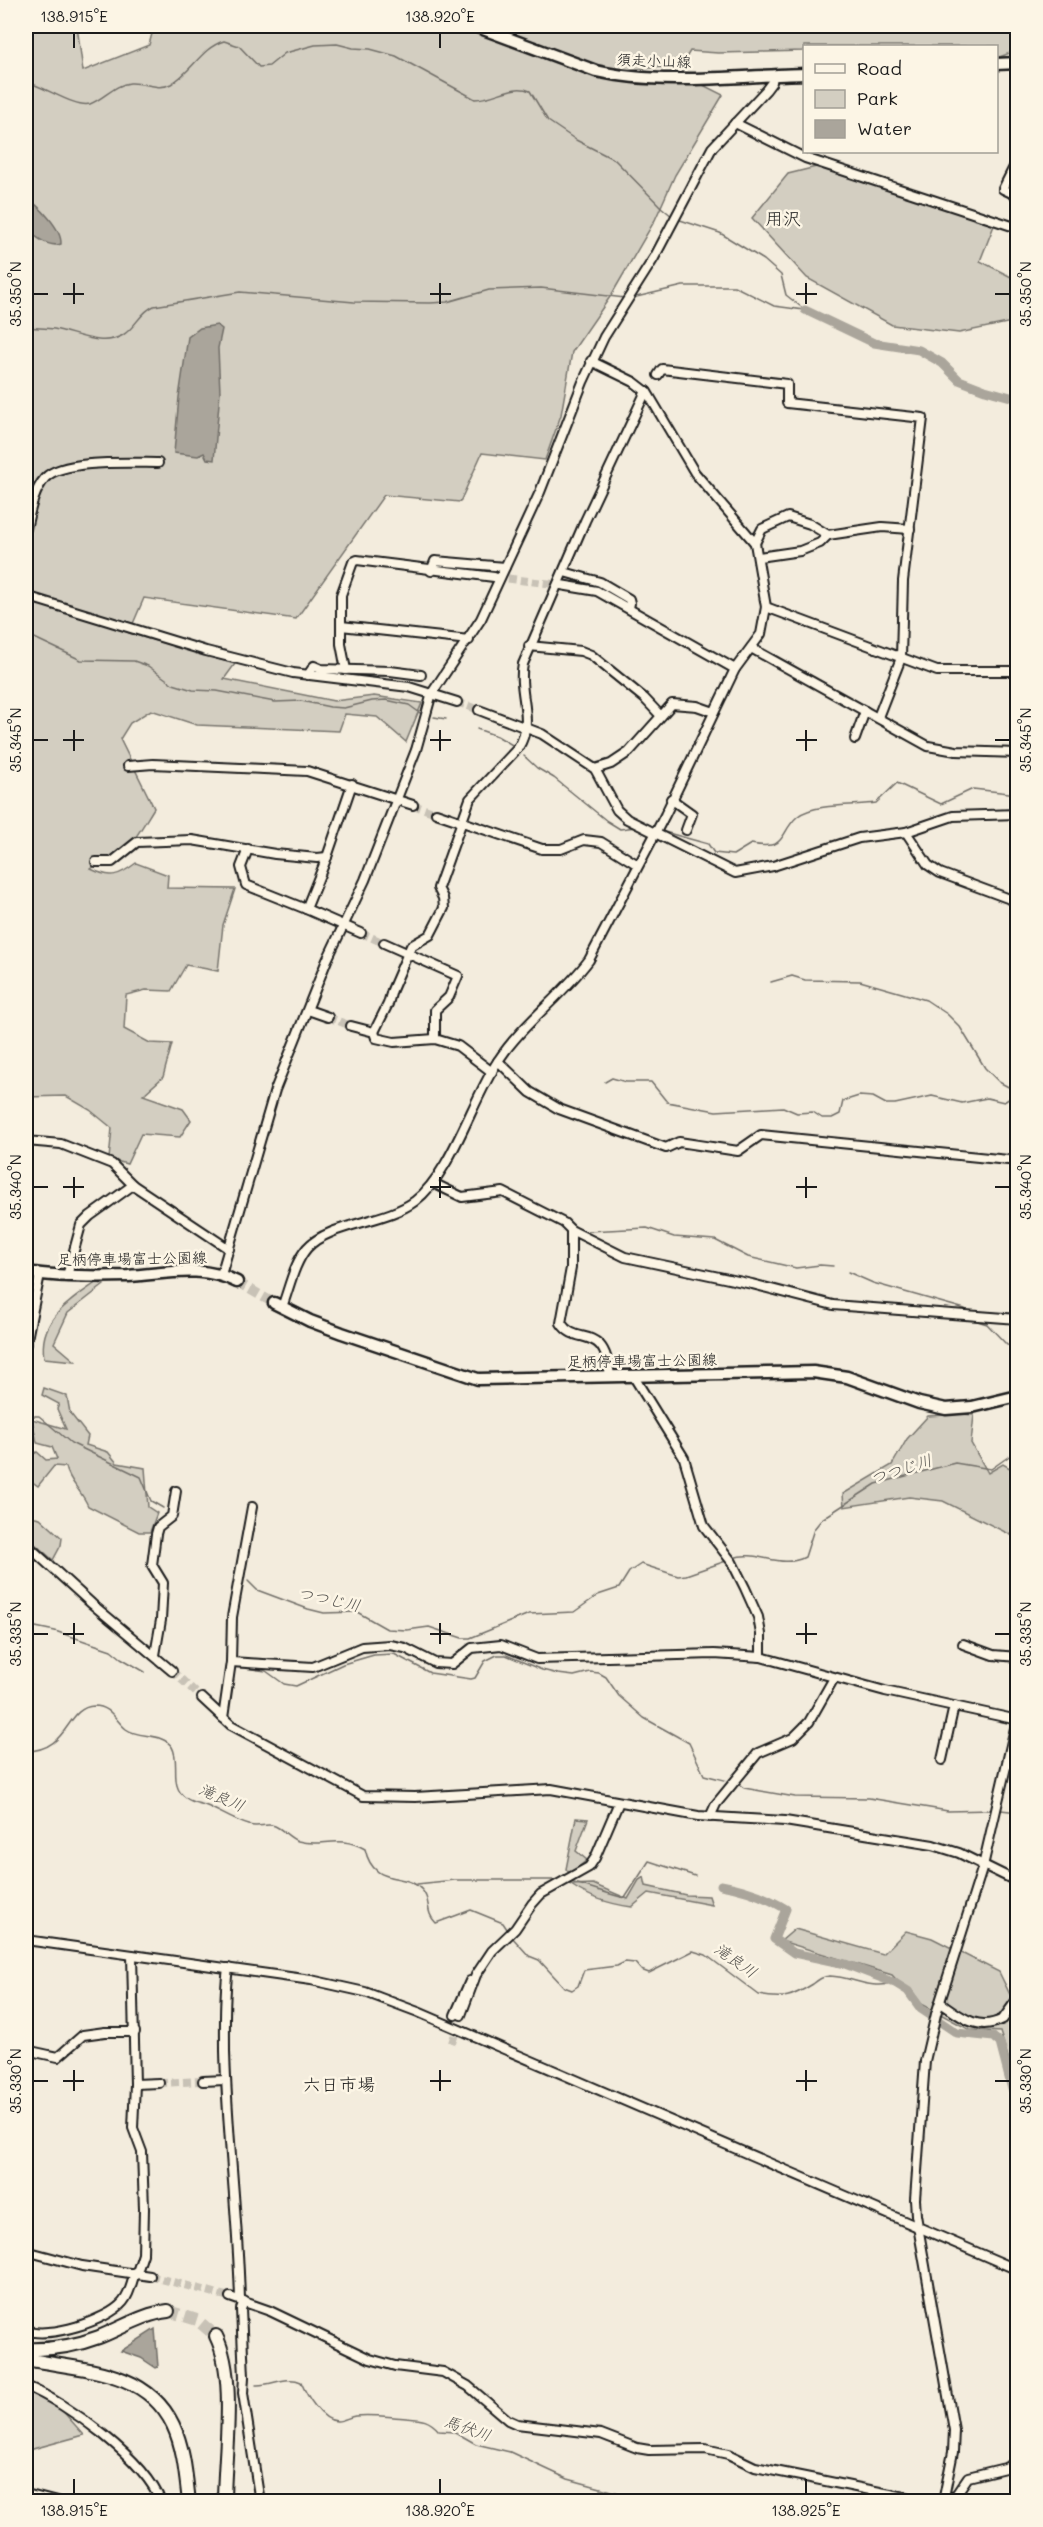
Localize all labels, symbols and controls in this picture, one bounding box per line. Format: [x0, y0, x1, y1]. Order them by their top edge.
text: 138.915°E [40, 6, 108, 26]
text: 138.920°E [405, 6, 475, 26]
legend [803, 45, 998, 153]
street label: 須走小山線 [616, 49, 692, 71]
text: Road [857, 56, 902, 80]
text: Park [857, 86, 898, 110]
text: Water [857, 116, 912, 140]
district label: 用沢 [765, 206, 801, 230]
text: 35.350°N [5, 261, 25, 327]
text: 35.350°N [1015, 261, 1035, 327]
text: 35.345°N [5, 707, 25, 773]
text: 35.345°N [1015, 707, 1035, 773]
text: 35.340°N [5, 1154, 25, 1220]
text: 35.340°N [1015, 1154, 1035, 1220]
street label: 足柄停車場富士公園線 [57, 1247, 207, 1269]
street label: 足柄停車場富士公園線 [567, 1349, 717, 1371]
water label: つつじ川 [867, 1449, 935, 1488]
water label: つつじ川 [296, 1582, 363, 1615]
text: 35.335°N [5, 1601, 25, 1667]
text: 35.335°N [1015, 1601, 1035, 1667]
water label: 滝良川 [196, 1777, 248, 1816]
water label: 滝良川 [711, 1937, 762, 1982]
text: 35.330°N [5, 2048, 25, 2114]
text: 35.330°N [1015, 2048, 1035, 2114]
district label: 六日市場 [303, 2072, 375, 2096]
water label: 馬伏川 [442, 2410, 494, 2445]
text: 138.915°E [40, 2500, 108, 2520]
text: 138.920°E [405, 2500, 475, 2520]
text: 138.925°E [771, 2500, 841, 2520]

